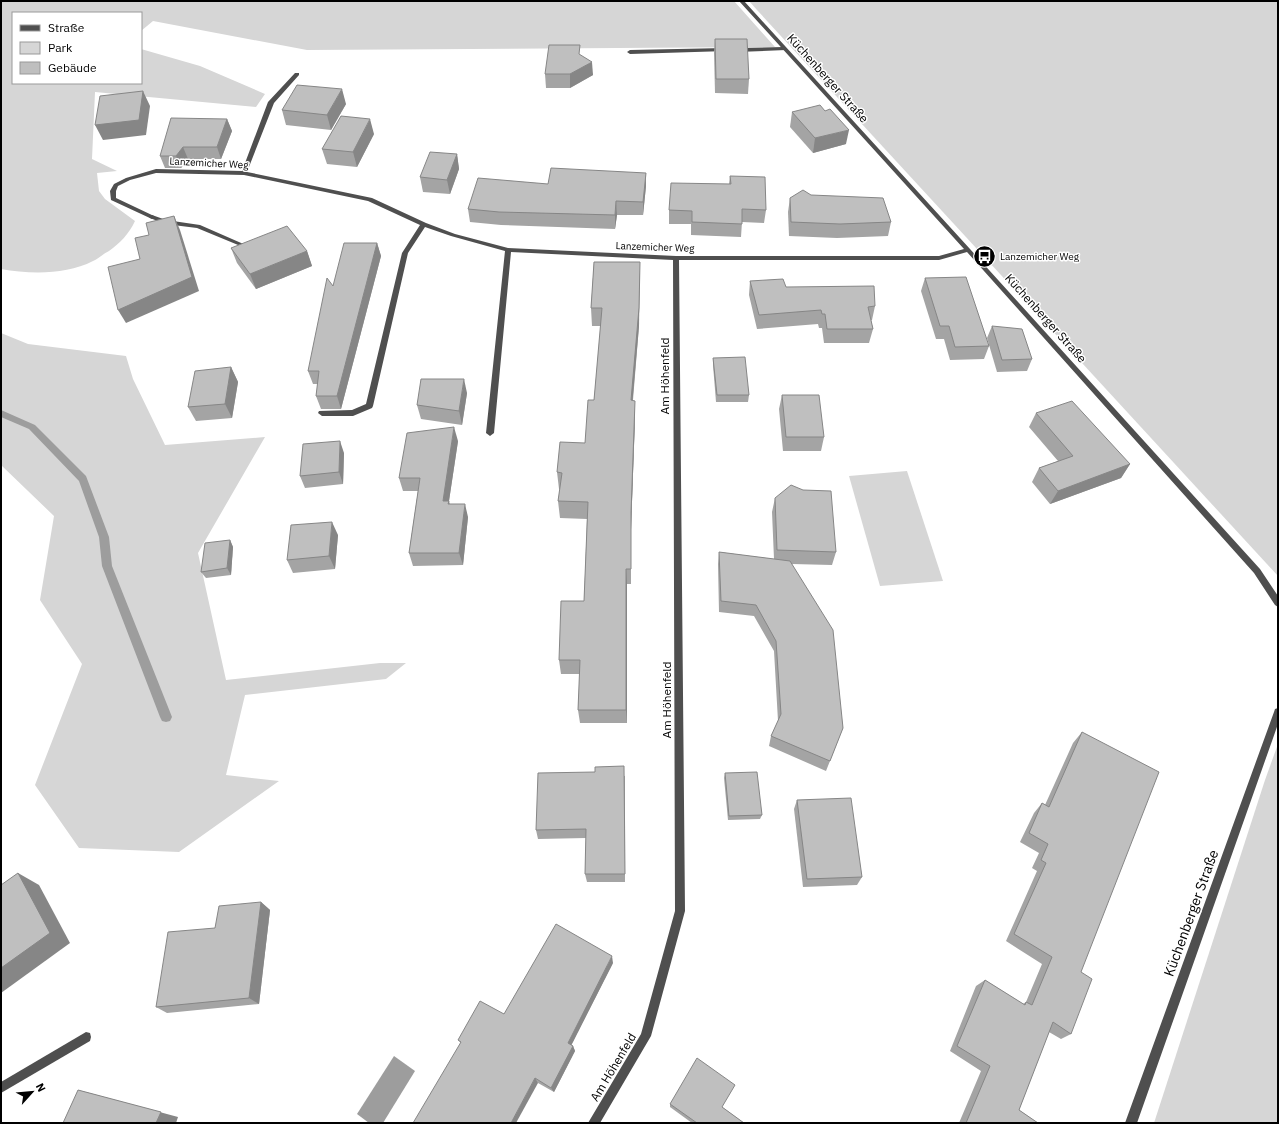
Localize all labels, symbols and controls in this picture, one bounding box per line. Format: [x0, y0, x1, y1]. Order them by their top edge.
legend [12, 12, 142, 84]
text: Straße [48, 20, 85, 35]
street label: Küchenberger Straße [784, 30, 872, 126]
text: Park [48, 40, 73, 55]
text: Gebäude [48, 60, 97, 75]
street label: Lanzemicher Weg [169, 154, 250, 172]
street label: Lanzemicher Weg [615, 239, 695, 255]
bus stop icon: Lanzemicher Weg [972, 243, 998, 269]
place label: Lanzemicher Weg [1000, 250, 1080, 263]
street label: Küchenberger Straße [1002, 270, 1090, 366]
street label: Am Höhenfeld [657, 337, 672, 415]
street label: Am Höhenfeld [659, 661, 674, 739]
street label: Küchenberger Straße [1160, 847, 1222, 979]
street label: Am Höhenfeld [587, 1030, 639, 1104]
north arrow [12, 1072, 52, 1112]
text: N [33, 1081, 49, 1094]

